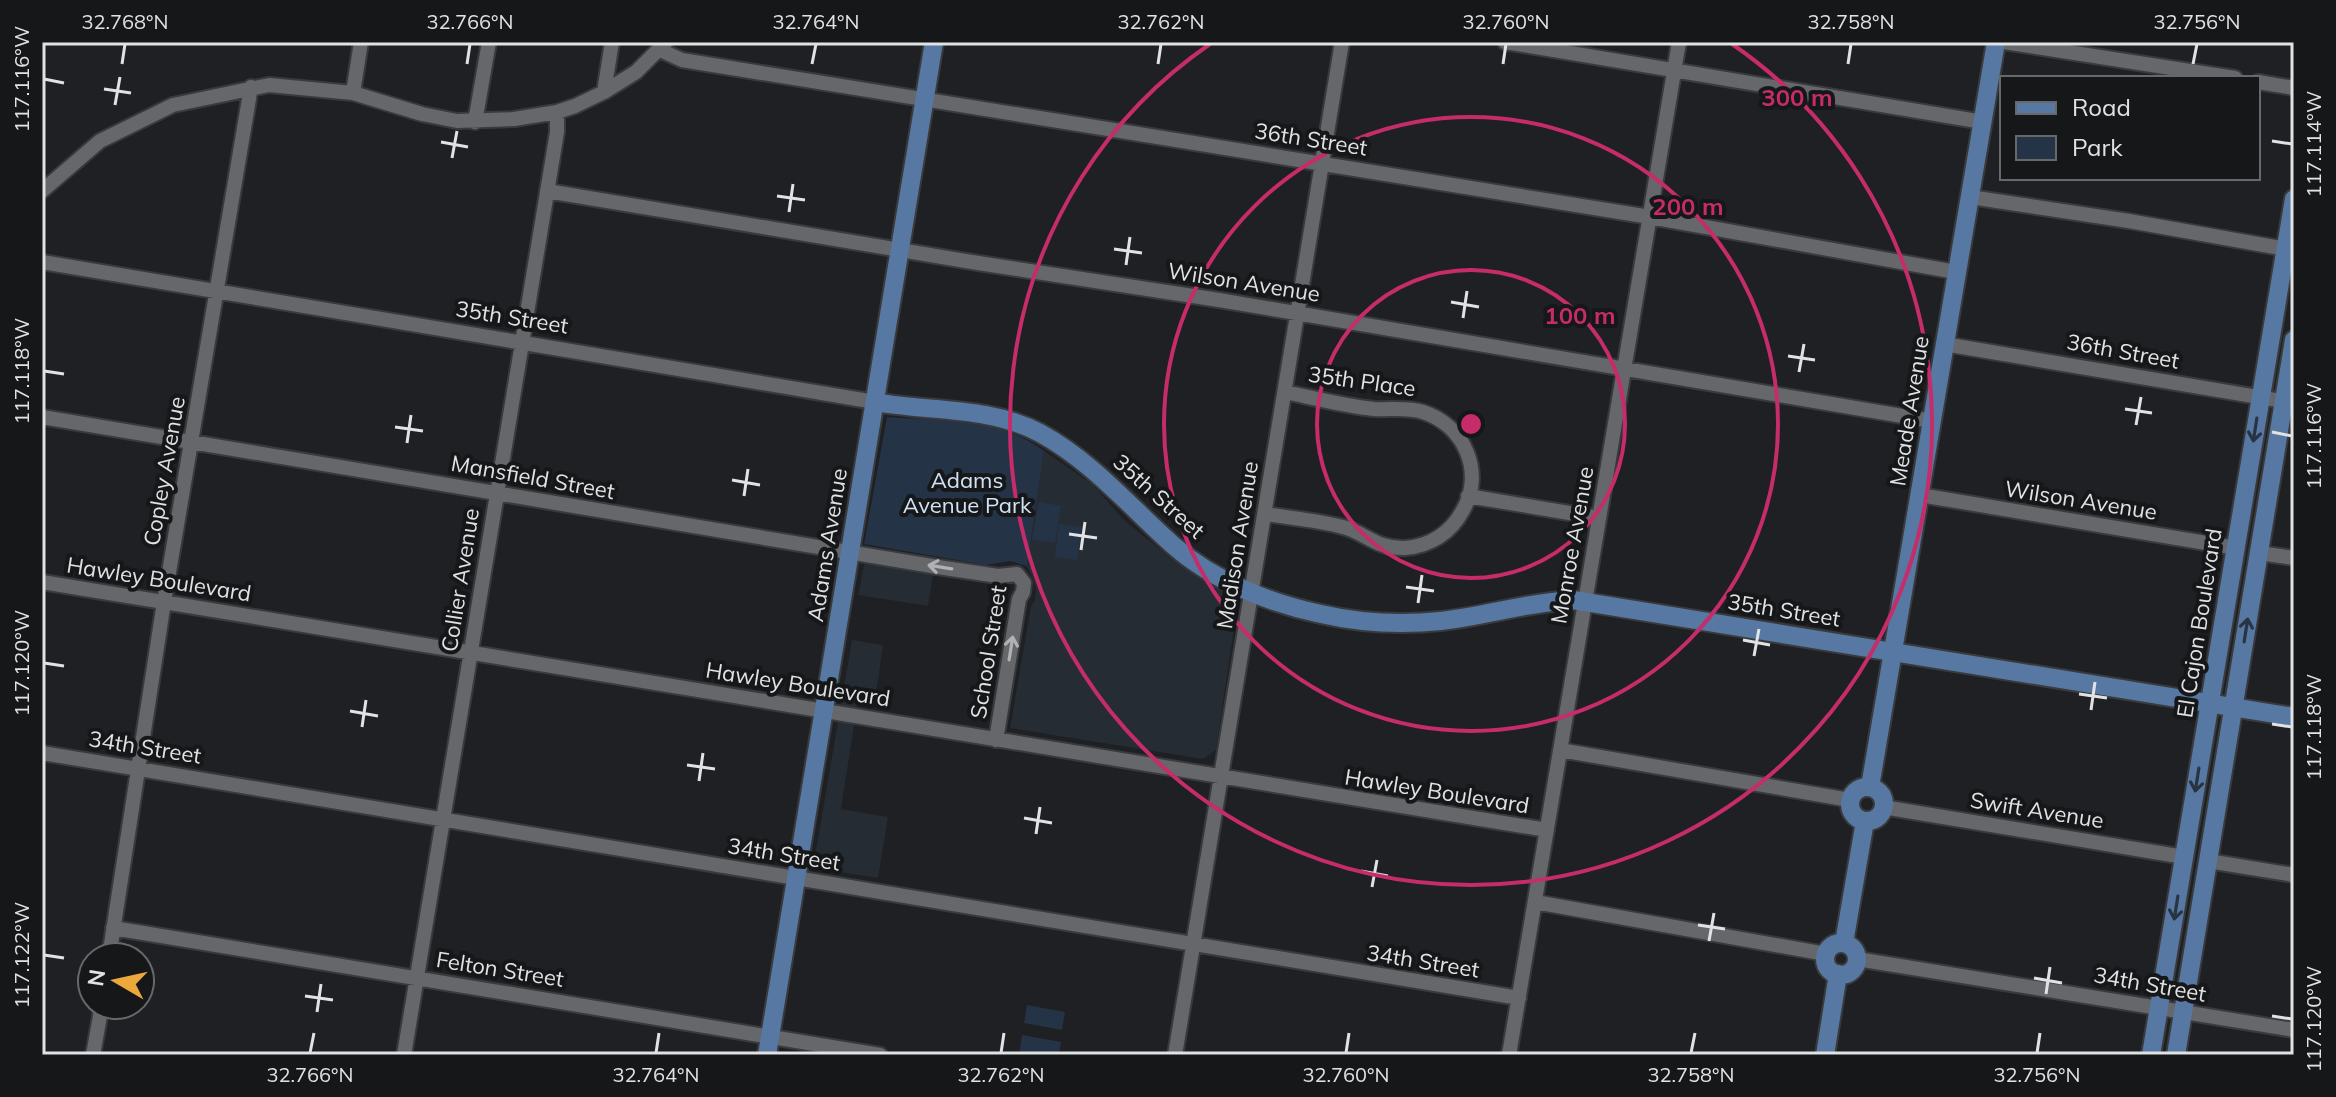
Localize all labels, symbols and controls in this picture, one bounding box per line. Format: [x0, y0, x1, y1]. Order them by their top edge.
text: 32.768°N [82, 9, 168, 34]
text: 32.766°N [427, 9, 513, 34]
text: 32.764°N [773, 9, 859, 34]
text: 32.762°N [1118, 9, 1204, 34]
text: 32.760°N [1463, 9, 1549, 34]
text: 32.758°N [1808, 9, 1894, 34]
text: 32.756°N [2154, 9, 2240, 34]
text: 117.116°W [9, 26, 34, 132]
legend [2000, 76, 2260, 180]
text: 300 m [1761, 82, 1833, 112]
text: 117.114°W [2301, 91, 2326, 197]
text: Road [2072, 92, 2131, 122]
street label: 36th Street [1253, 116, 1370, 162]
text: Park [2072, 132, 2123, 162]
text: 200 m [1652, 191, 1724, 221]
street label: Wilson Avenue [1166, 256, 1322, 308]
street label: 35th Street [454, 294, 571, 340]
text: 100 m [1544, 300, 1616, 330]
text: 117.118°W [9, 318, 34, 424]
street label: 36th Street [2065, 327, 2182, 375]
street label: Meade Avenue [1883, 334, 1935, 488]
street label: 35th Place [1307, 360, 1417, 402]
text: 117.116°W [2301, 383, 2326, 489]
street label: Copley Avenue [137, 394, 191, 548]
centre of rings [1457, 410, 1485, 438]
one-way arrow [2247, 417, 2262, 442]
street label: 35th Street [1107, 448, 1211, 545]
street label: Mansfield Street [449, 449, 617, 505]
street label: Madison Avenue [1210, 459, 1264, 631]
street label: Monroe Avenue [1544, 464, 1600, 626]
street label: Adams Avenue [801, 466, 853, 624]
park label: Adams Avenue Park [903, 466, 1032, 519]
street label: Wilson Avenue [2003, 474, 2159, 526]
street label: Collier Avenue [435, 506, 485, 654]
street label: El Cajon Boulevard [2170, 526, 2228, 720]
street label: Hawley Boulevard [65, 551, 253, 607]
one-way arrow [928, 559, 953, 574]
street label: School Street [964, 583, 1012, 721]
street label: 35th Street [1726, 587, 1843, 633]
text: 117.120°W [9, 610, 34, 716]
one-way arrow [2239, 617, 2254, 643]
one-way arrow [1004, 635, 1019, 661]
street label: Hawley Boulevard [704, 656, 892, 712]
text: 117.118°W [2301, 674, 2326, 780]
street label: 34th Street [87, 724, 204, 770]
street label: Hawley Boulevard [1343, 763, 1531, 819]
one-way arrow [2189, 767, 2204, 792]
street label: Swift Avenue [1968, 786, 2106, 834]
street label: 34th Street [726, 831, 843, 877]
one-way arrow [2167, 895, 2182, 920]
text: 117.122°W [9, 902, 34, 1008]
street label: 34th Street [1365, 938, 1482, 984]
north arrow [76, 941, 156, 1021]
street label: Felton Street [434, 945, 566, 993]
street label: 34th Street [2092, 960, 2209, 1008]
text: 117.120°W [2301, 966, 2326, 1072]
text: N [81, 967, 111, 988]
text: 32.766°N [267, 1062, 353, 1087]
text: 32.764°N [613, 1062, 699, 1087]
text: 32.762°N [958, 1062, 1044, 1087]
text: 32.760°N [1303, 1062, 1389, 1087]
text: 32.758°N [1648, 1062, 1734, 1087]
text: 32.756°N [1994, 1062, 2080, 1087]

